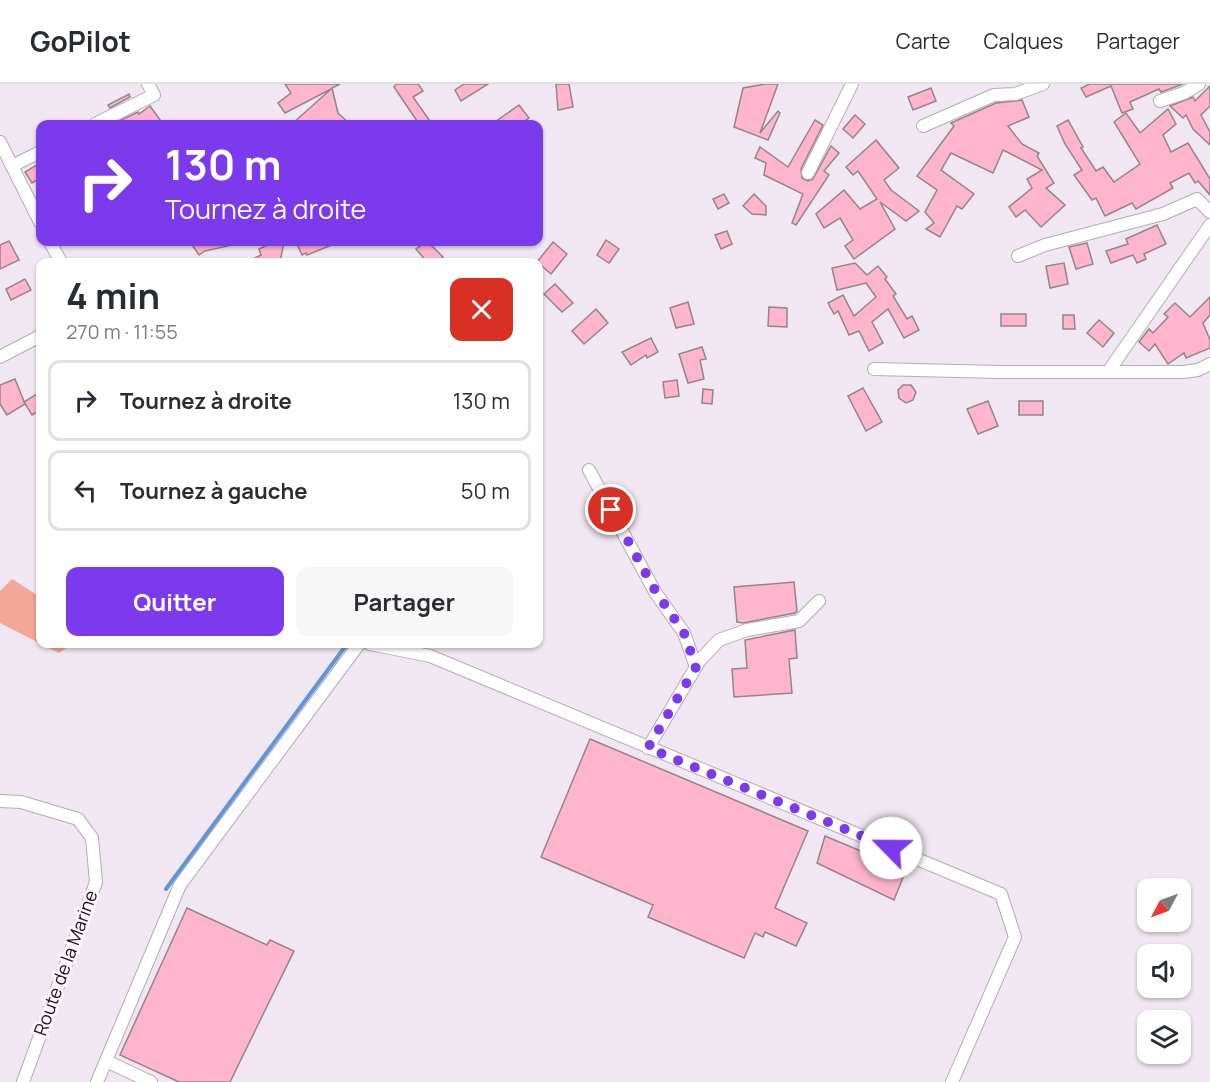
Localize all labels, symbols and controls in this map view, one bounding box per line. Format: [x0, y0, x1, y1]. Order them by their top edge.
text: GoPilot [30, 22, 131, 60]
text: Carte [896, 27, 950, 55]
text: Calques [983, 27, 1063, 55]
text: Partager [1096, 27, 1180, 55]
text: 130 m [165, 135, 282, 193]
icon: right [66, 144, 144, 222]
text: Tournez à droite [165, 190, 366, 227]
text: 4 min [66, 271, 160, 320]
button: close [450, 278, 513, 341]
text: 270 m · 11:55 [66, 318, 178, 345]
icon: right [69, 384, 102, 417]
text: Tournez à droite [120, 386, 292, 416]
text: 130 m [453, 386, 510, 416]
icon: left [69, 474, 102, 507]
text: Tournez à gauche [120, 476, 307, 506]
text: 50 m [461, 476, 510, 506]
pin [585, 484, 636, 535]
icon: arrive [594, 493, 627, 526]
button: Quitter [66, 567, 284, 636]
button: Partager [296, 567, 513, 636]
position arrow [859, 816, 923, 880]
north arrow [1137, 878, 1191, 932]
map controls [1137, 878, 1191, 1064]
street label: Route de la Marine [28, 887, 103, 1039]
button: sound [1137, 944, 1191, 998]
button: layers [1137, 1010, 1191, 1064]

